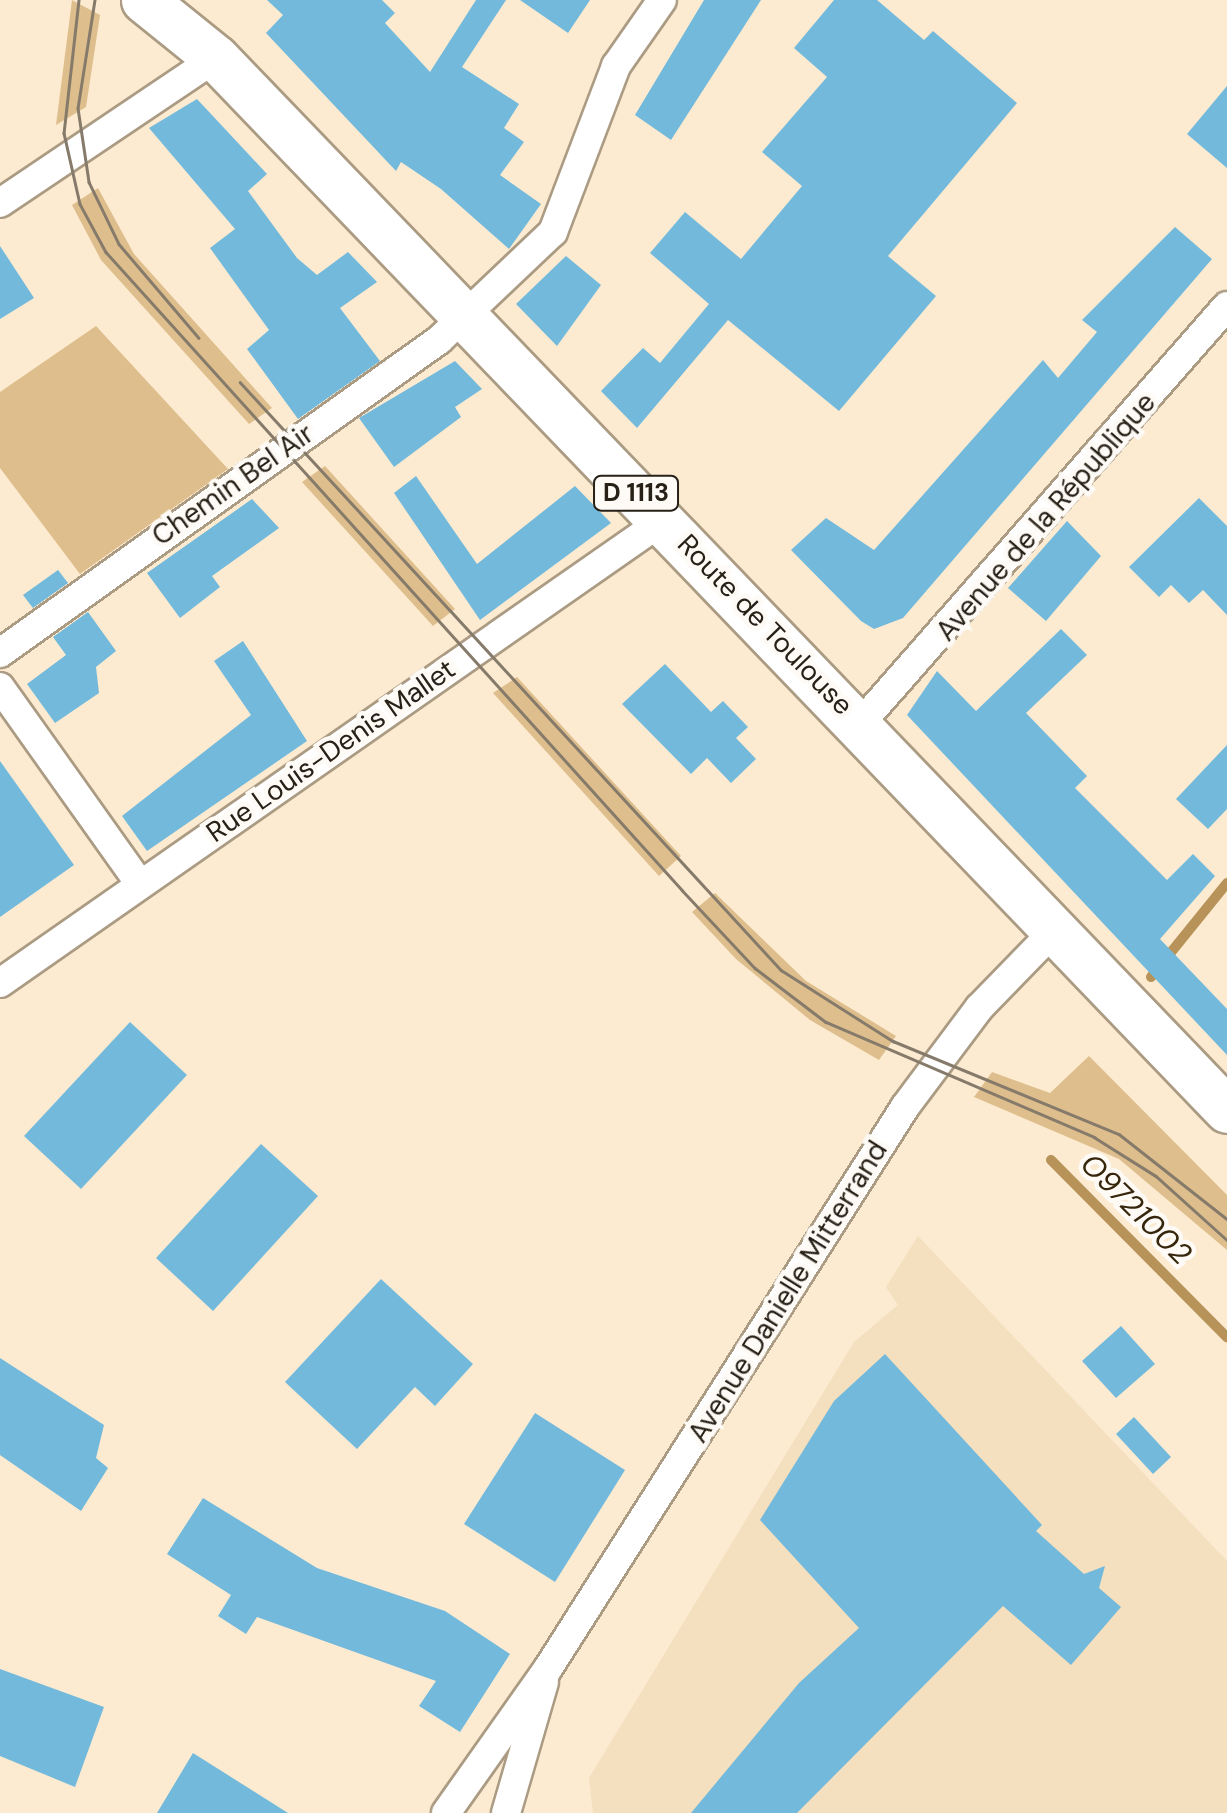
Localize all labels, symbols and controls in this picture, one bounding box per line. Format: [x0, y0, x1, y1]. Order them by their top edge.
street label: Avenue de la République [929, 386, 1163, 648]
street label: Chemin Bel Air [146, 417, 320, 553]
road number: D 1113 [591, 473, 681, 513]
street label: Route de Toulouse [670, 528, 860, 722]
street label: Rue Louis-Denis Mallet [200, 652, 462, 850]
street label: Avenue Danielle Mitterrand [681, 1135, 895, 1449]
water label: O9721002 [1073, 1146, 1199, 1272]

